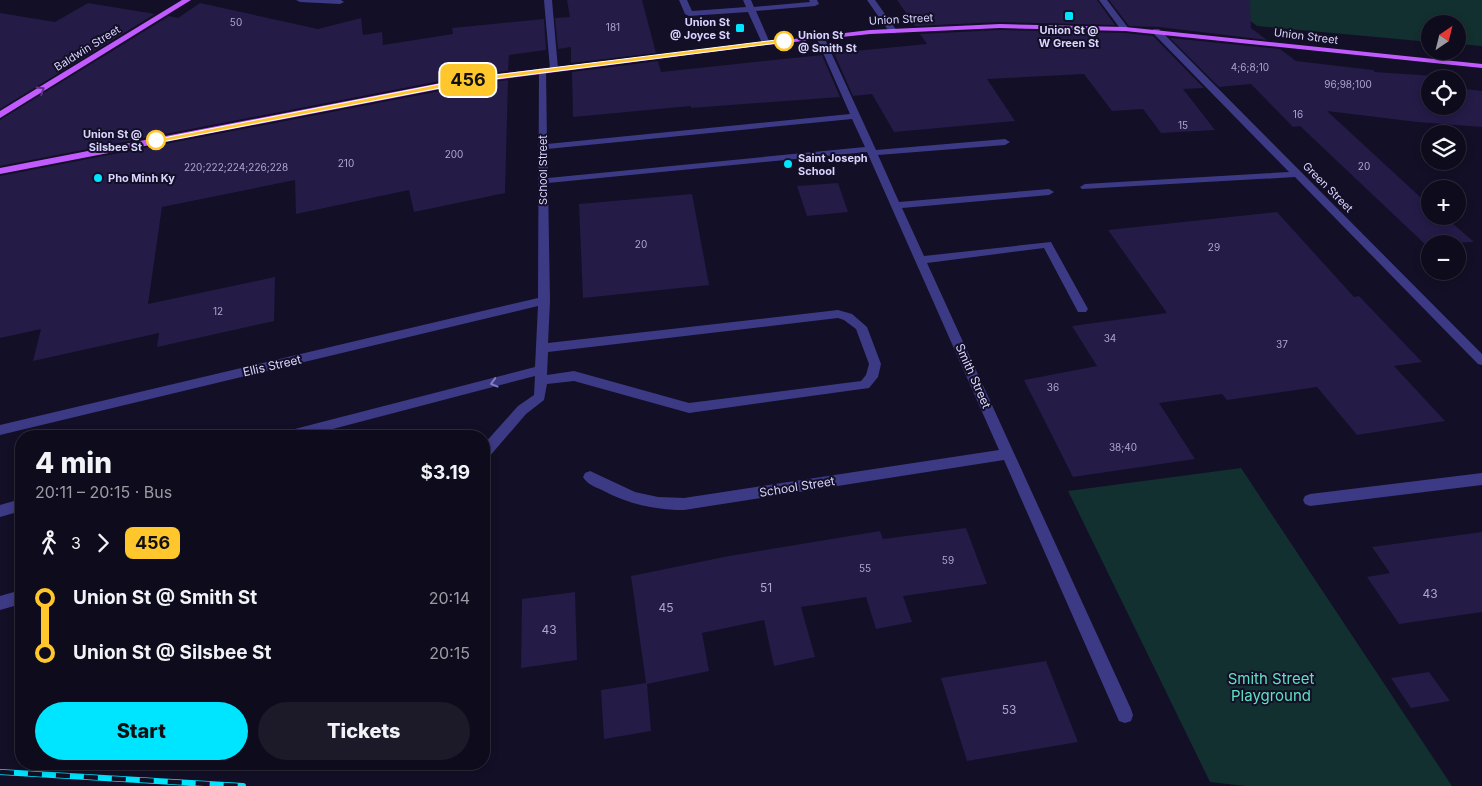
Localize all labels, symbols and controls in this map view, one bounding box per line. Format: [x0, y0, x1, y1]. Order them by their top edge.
street label: Union Street [868, 10, 934, 28]
marker: Union St @ W Green St [1063, 10, 1075, 22]
place label: Union St @ Joyce St [670, 15, 730, 42]
north arrow [1421, 15, 1466, 60]
map controls [1421, 15, 1466, 280]
house number: 50 [230, 16, 242, 28]
house number: 181 [606, 21, 620, 33]
street label: Baldwin Street [51, 22, 123, 74]
marker: Union St @ Joyce St [734, 22, 746, 34]
place label: Union St @ W Green St [1039, 23, 1099, 50]
street label: Union Street [1273, 25, 1339, 47]
place label: Union St @ Smith St [798, 28, 857, 55]
marker: Union St @ Smith St [774, 31, 794, 51]
house number: 4;6;8;10 [1231, 61, 1269, 73]
line badge: 456 [439, 64, 497, 96]
text: 456 [450, 69, 486, 90]
button: locate [1421, 70, 1466, 115]
house number: 96;98;100 [1324, 78, 1372, 90]
one-way arrow [36, 86, 45, 96]
house number: 16 [1293, 108, 1303, 120]
house number: 15 [1178, 119, 1188, 131]
button: layers [1421, 125, 1466, 170]
place label: Union St @ Silsbee St [83, 127, 142, 154]
marker: Union St @ Silsbee St [146, 130, 166, 150]
street label: School Street [536, 135, 550, 205]
house number: 200 [445, 148, 463, 160]
place label: Saint Joseph School [798, 151, 868, 178]
house number: 210 [338, 157, 354, 169]
marker: Saint Joseph School [782, 158, 794, 170]
street label: Green Street [1300, 159, 1356, 215]
house number: 20 [1358, 160, 1370, 172]
house number: 220;222;224;226;228 [184, 161, 288, 173]
place label: Pho Minh Ky [108, 171, 175, 185]
marker: Pho Minh Ky [92, 172, 104, 184]
button: + [1421, 180, 1466, 225]
button: − [1421, 235, 1466, 280]
house number: 20 [635, 238, 647, 250]
house number: 29 [1208, 241, 1220, 253]
house number: 12 [213, 305, 223, 317]
house number: 34 [1104, 332, 1116, 344]
house number: 37 [1276, 338, 1288, 350]
street label: Smith Street [952, 341, 994, 411]
street label: Ellis Street [241, 351, 303, 380]
one-way arrow [491, 377, 499, 387]
house number: 36 [1047, 381, 1059, 393]
house number: 38;40 [1109, 441, 1137, 453]
text: 4 min [35, 446, 112, 480]
text: $3.19 [421, 461, 470, 484]
street label: School Street [758, 473, 836, 500]
text: 20:11 – 20:15 · Bus [35, 482, 172, 502]
icon: walk [35, 529, 63, 557]
icon: forward [89, 529, 117, 557]
text: 456 [135, 532, 170, 553]
text: 3 [71, 533, 81, 553]
house number: 59 [942, 554, 954, 566]
house number: 55 [859, 562, 871, 574]
house number: 51 [760, 580, 772, 595]
text: Union St @ Smith St [73, 586, 257, 609]
house number: 43 [1422, 586, 1438, 601]
text: 20:14 [429, 588, 470, 608]
house number: 45 [658, 600, 674, 615]
house number: 43 [541, 622, 557, 637]
text: Union St @ Silsbee St [73, 641, 271, 664]
text: 20:15 [429, 643, 470, 663]
park label: Smith Street Playground [1228, 669, 1314, 705]
button: Start [35, 702, 248, 760]
button: Tickets [258, 702, 470, 760]
house number: 53 [1002, 702, 1016, 717]

